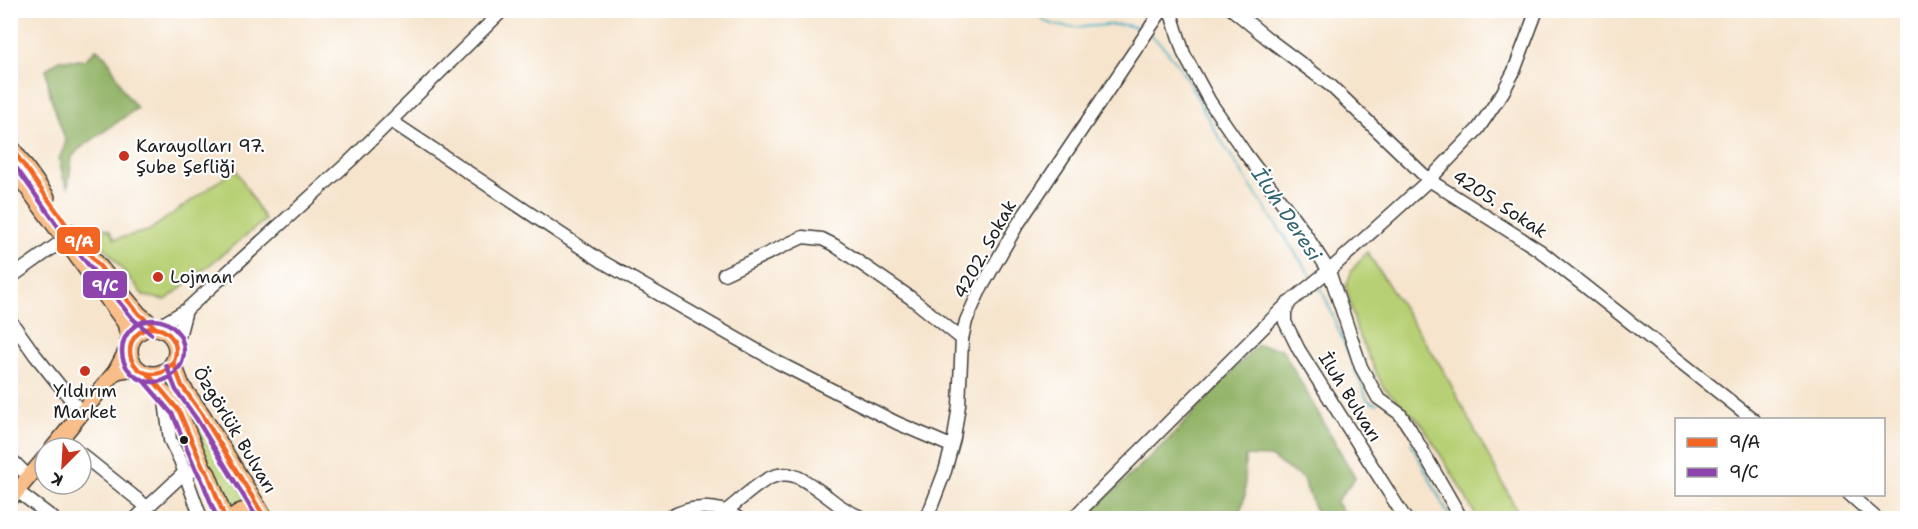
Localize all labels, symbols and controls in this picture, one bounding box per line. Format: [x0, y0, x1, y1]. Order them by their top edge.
place label: Karayolları 97. Şube Şefliği [136, 134, 265, 179]
marker: Karayolları 97. Şube Şefliği [117, 149, 131, 163]
water label: İluh Deresi [1246, 161, 1328, 266]
street label: 4205. Sokak [1448, 164, 1552, 244]
street label: 4202. Sokak [948, 195, 1022, 303]
line badge: 9/A [56, 226, 101, 255]
text: 9/A [64, 231, 94, 252]
place label: Lojman [170, 265, 233, 289]
line badge: 9/C [82, 270, 128, 299]
marker: Lojman [151, 270, 165, 284]
text: 9/C [91, 275, 119, 296]
street label: İluh Bulvarı [1313, 347, 1387, 447]
street label: Özgörlük Bulvarı [188, 362, 282, 498]
marker: Yıldırım Market [78, 364, 92, 378]
place label: Yıldırım Market [53, 379, 117, 424]
legend [1675, 418, 1885, 496]
text: 9/A [1729, 430, 1760, 454]
unlabelled marker [178, 434, 190, 446]
north arrow [33, 436, 93, 496]
text: 9/C [1729, 460, 1759, 484]
text: K [48, 467, 66, 491]

